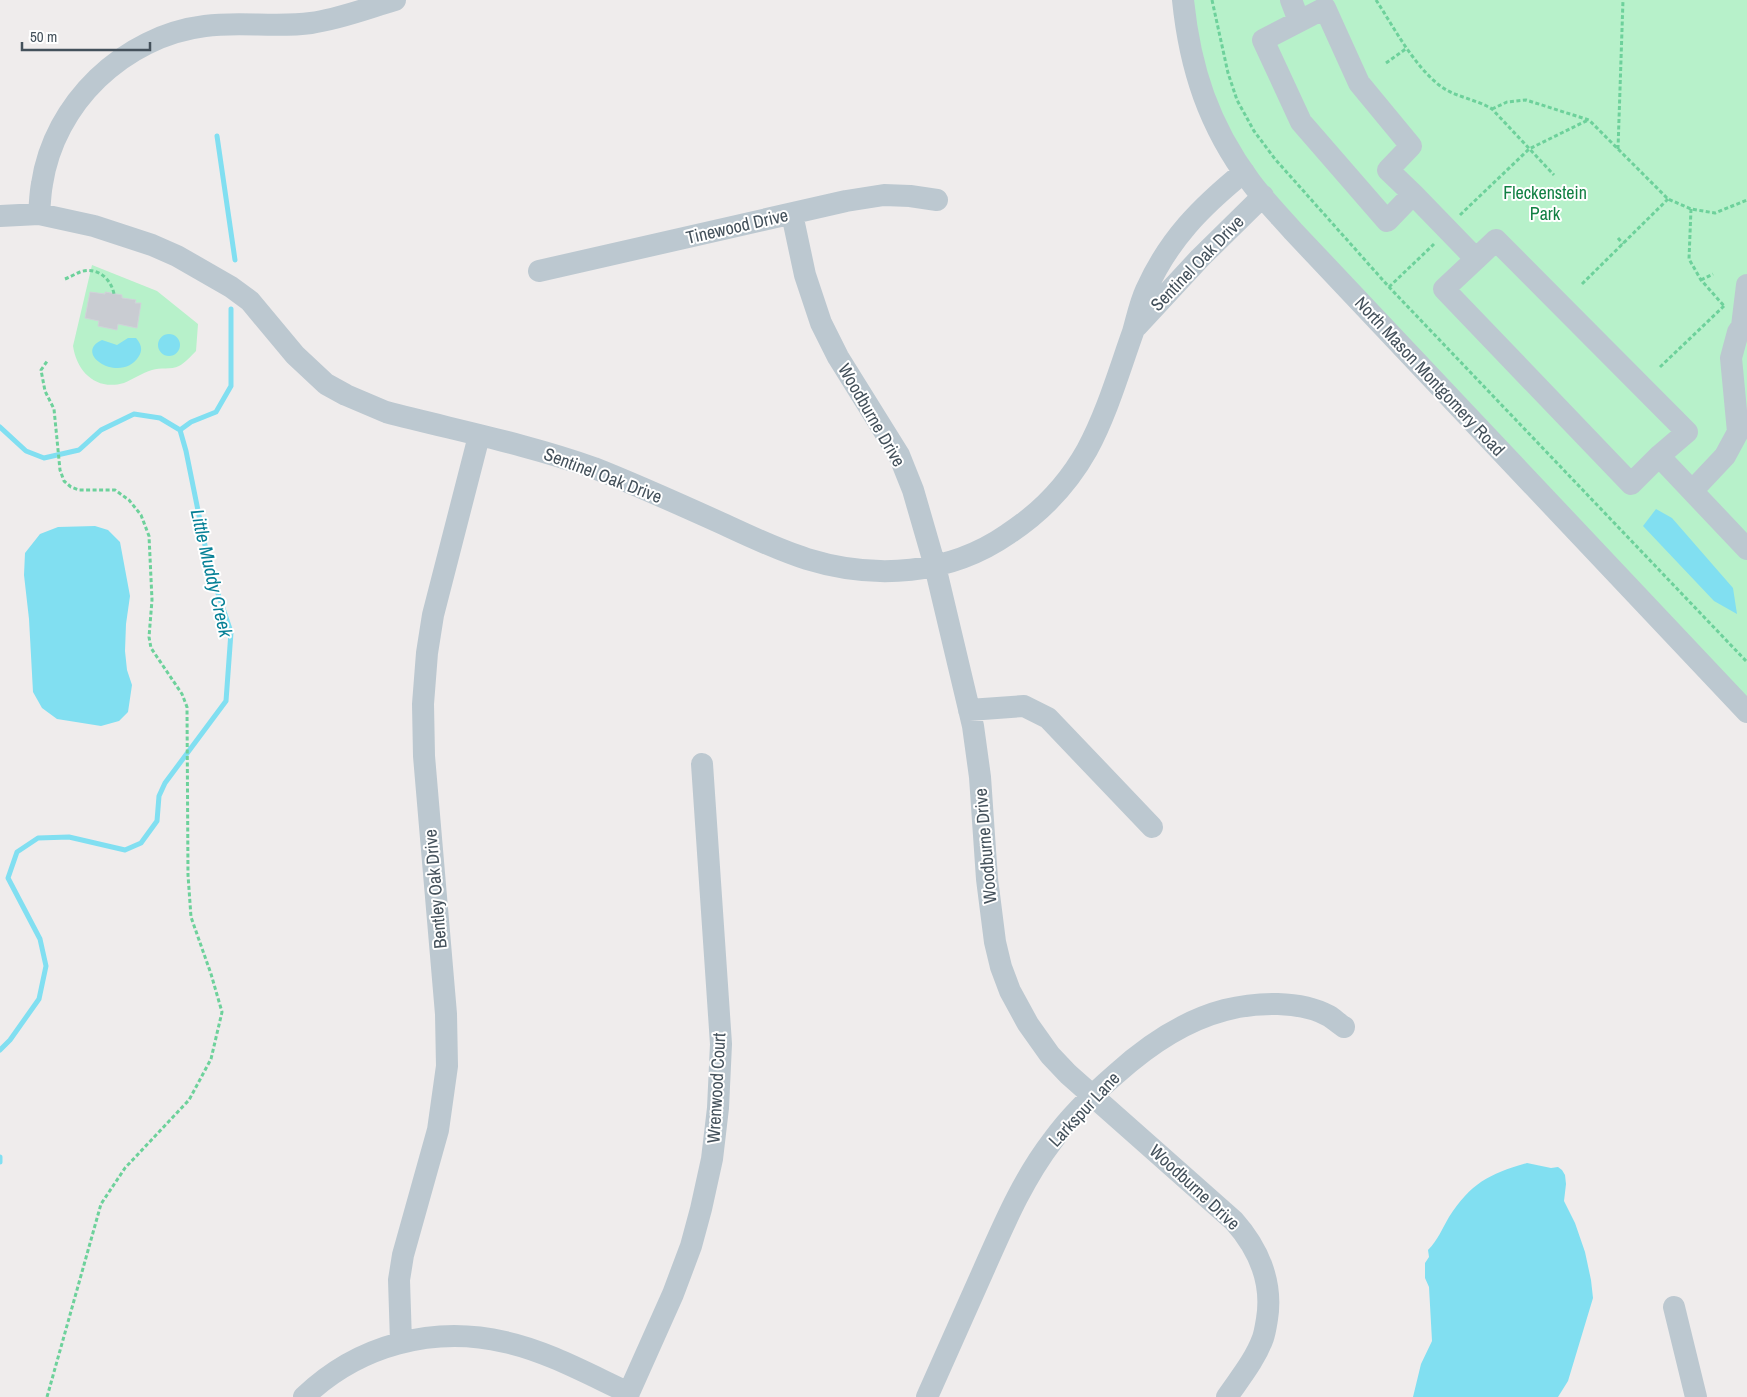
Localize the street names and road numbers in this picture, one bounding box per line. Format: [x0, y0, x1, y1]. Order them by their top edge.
street label: Tinewood Drive [684, 202, 790, 250]
street label: Sentinel Oak Drive [1145, 209, 1249, 317]
street label: North Mason Montgomery Road [1349, 291, 1511, 461]
street label: Woodburne Drive [832, 359, 912, 471]
street label: Sentinel Oak Drive [540, 441, 666, 509]
street label: Woodburne Drive [968, 787, 1002, 905]
street label: Bentley Oak Drive [417, 828, 453, 950]
street label: Wrenwood Court [701, 1032, 731, 1144]
street label: Larkspur Lane [1043, 1066, 1125, 1152]
street label: Woodburne Drive [1144, 1138, 1246, 1236]

